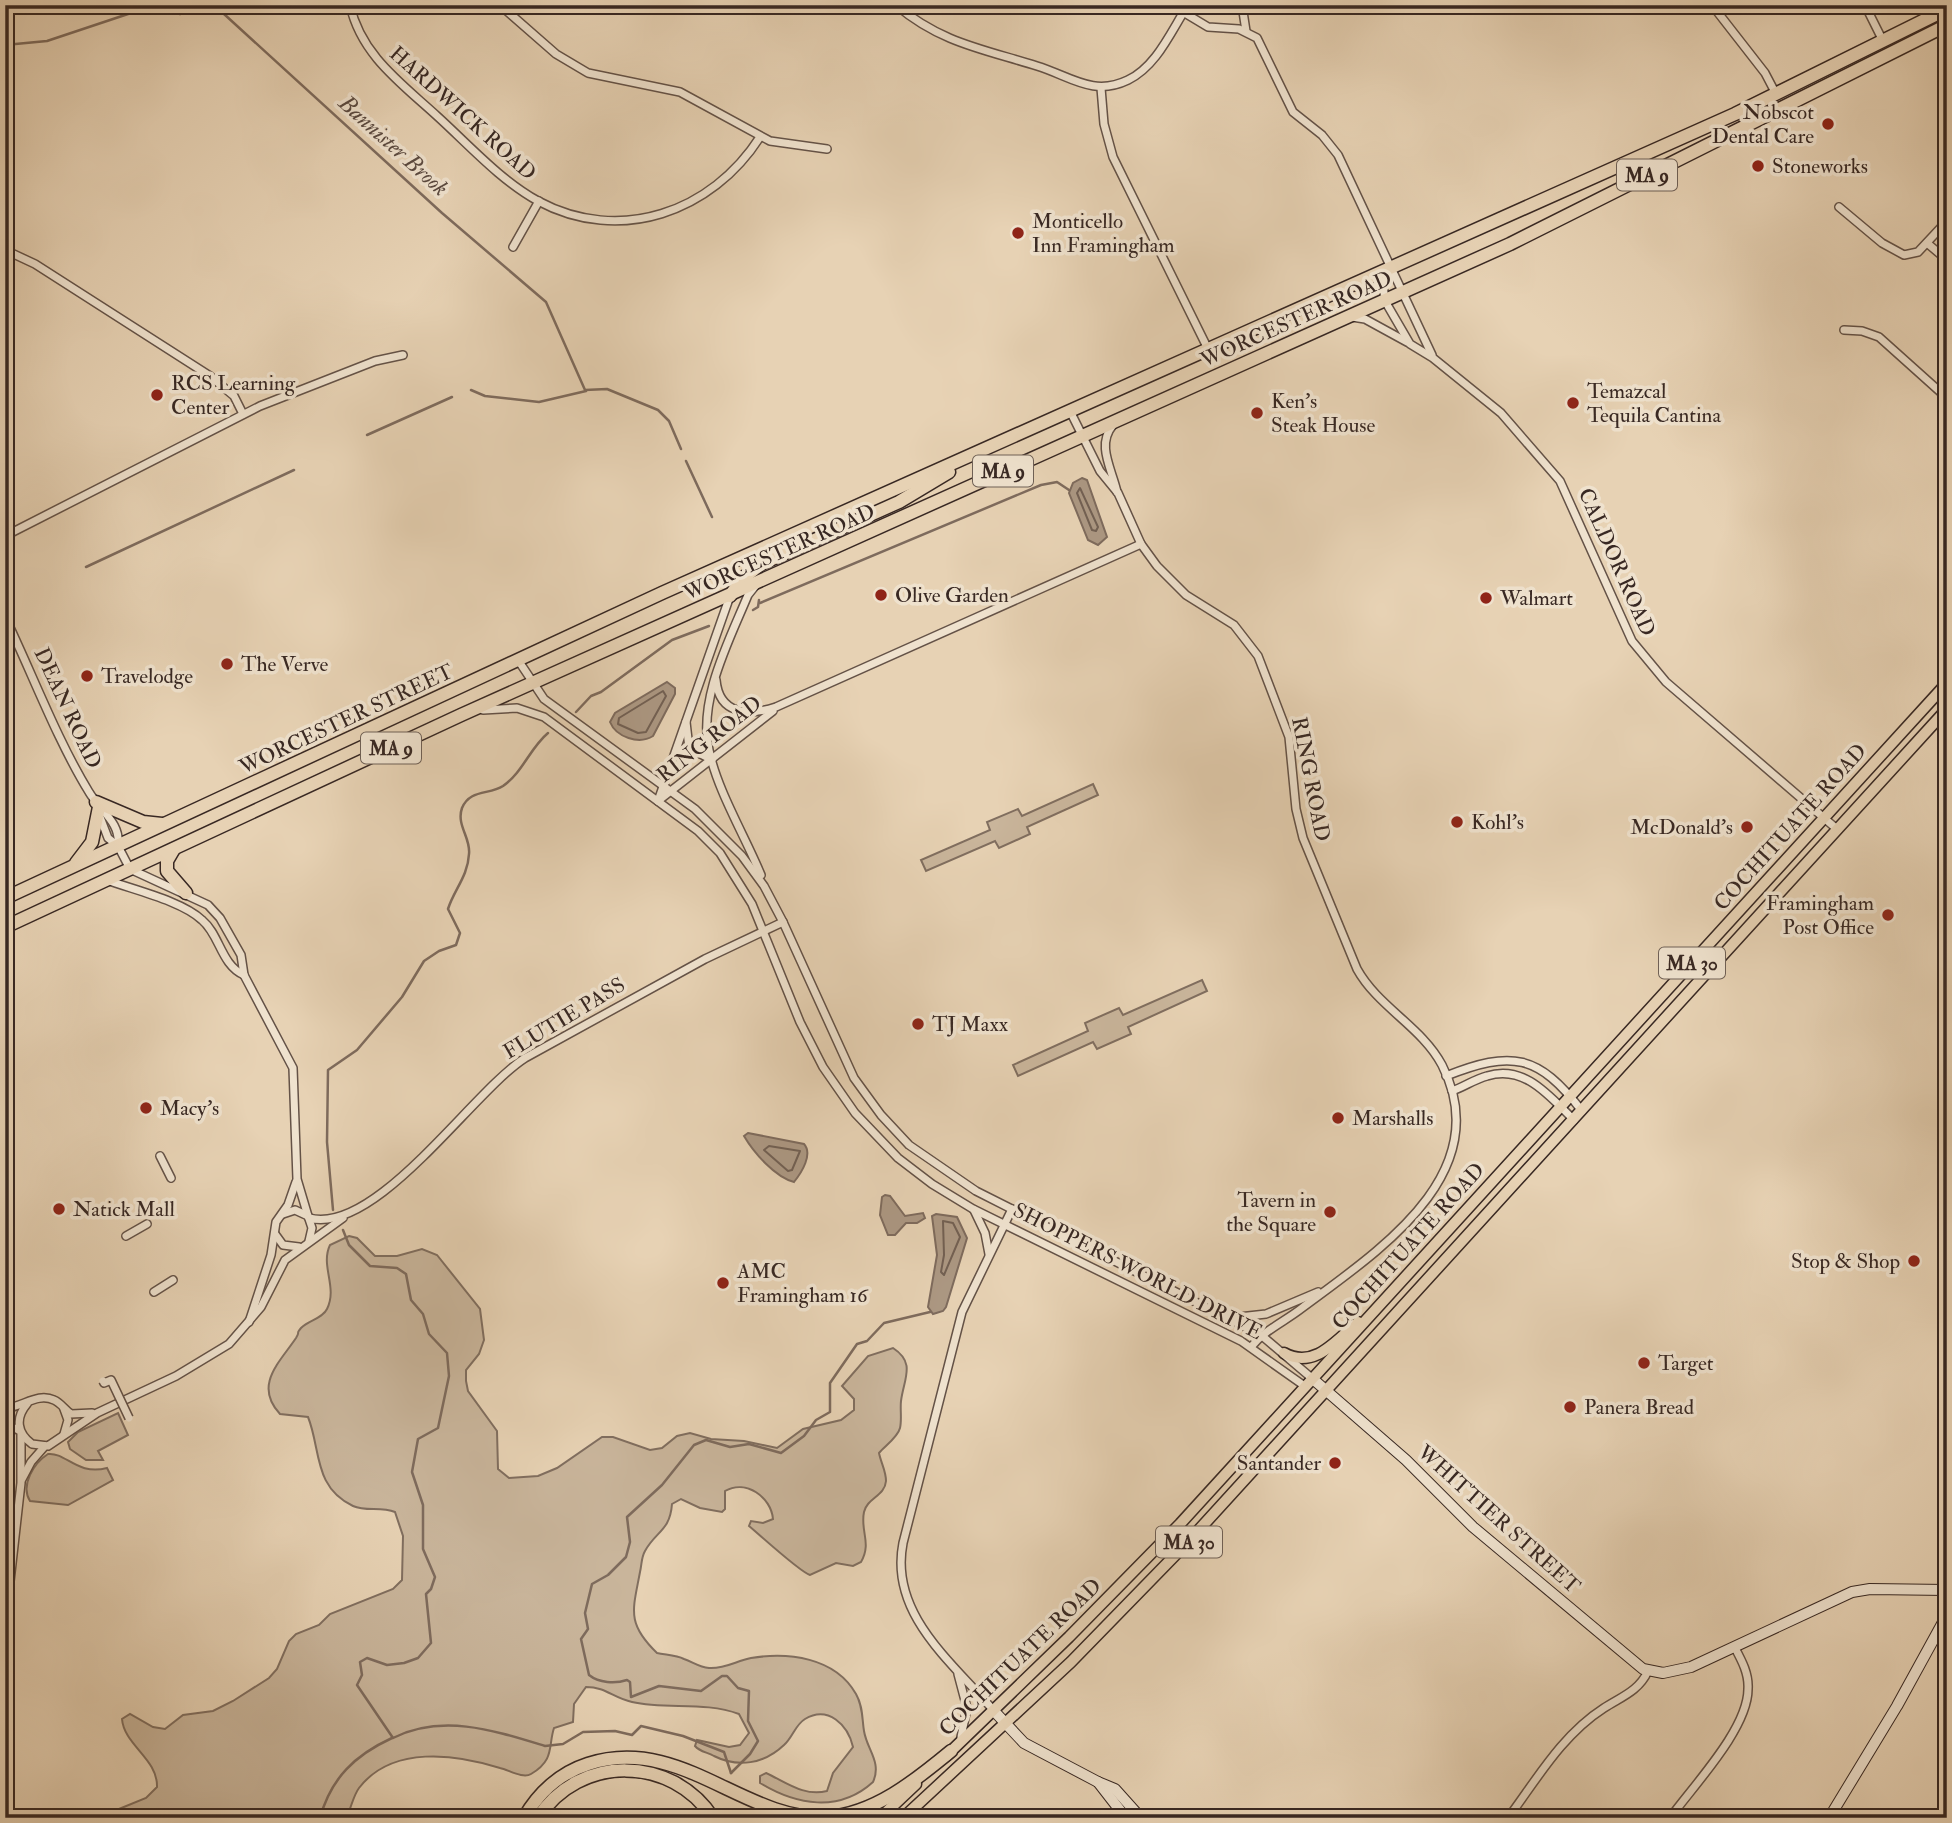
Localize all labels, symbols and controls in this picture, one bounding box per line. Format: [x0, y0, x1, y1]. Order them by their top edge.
street label: HARDWICK ROAD [384, 40, 542, 186]
water label: Bannister Brook [332, 88, 455, 202]
place label: Nobscot Dental Care [1712, 99, 1814, 150]
marker: Nobscot Dental Care [1820, 116, 1836, 132]
place label: Stoneworks [1772, 153, 1868, 180]
marker: Stoneworks [1750, 158, 1766, 174]
road number: MA 9 [1617, 160, 1677, 190]
place label: Monticello Inn Framingham [1032, 208, 1175, 259]
marker: Monticello Inn Framingham [1010, 225, 1026, 241]
street label: WORCESTER ROAD [1195, 265, 1396, 374]
place label: RCS Learning Center [171, 370, 296, 421]
place label: Temazcal Tequila Cantina [1587, 378, 1721, 429]
marker: RCS Learning Center [149, 387, 165, 403]
place label: Ken's Steak House [1271, 388, 1375, 439]
marker: Temazcal Tequila Cantina [1565, 395, 1581, 411]
marker: Ken's Steak House [1249, 405, 1265, 421]
road number: MA 9 [973, 456, 1033, 486]
street label: CALDOR ROAD [1572, 484, 1661, 640]
street label: WORCESTER ROAD [678, 498, 879, 607]
place label: Olive Garden [895, 582, 1009, 609]
place label: Walmart [1499, 585, 1573, 612]
marker: Olive Garden [873, 587, 889, 603]
marker: Walmart [1478, 590, 1494, 606]
street label: DEAN ROAD [28, 643, 107, 773]
place label: The Verve [241, 651, 329, 678]
marker: The Verve [219, 656, 235, 672]
street label: WORCESTER STREET [234, 658, 458, 781]
place label: Travelodge [101, 663, 193, 690]
marker: Travelodge [79, 668, 95, 684]
street label: RING ROAD [651, 690, 767, 789]
street label: RING ROAD [1285, 715, 1336, 844]
road number: MA 9 [361, 733, 421, 764]
street label: COCHITUATE ROAD [1708, 738, 1873, 917]
place label: Kohl's [1471, 809, 1524, 836]
marker: Kohl's [1449, 814, 1465, 830]
place label: McDonald's [1630, 814, 1733, 841]
marker: McDonald's [1739, 819, 1755, 835]
place label: Framingham Post Office [1766, 890, 1874, 941]
marker: Framingham Post Office [1880, 907, 1896, 923]
road number: MA 30 [1659, 948, 1725, 979]
street label: FLUTIE PASS [498, 971, 630, 1065]
place label: TJ Maxx [932, 1011, 1009, 1038]
marker: TJ Maxx [910, 1016, 926, 1032]
place label: Macy's [160, 1095, 219, 1122]
marker: Macy's [138, 1100, 154, 1116]
place label: Marshalls [1352, 1105, 1433, 1132]
marker: Marshalls [1330, 1110, 1346, 1126]
street label: COCHITUATE ROAD [1326, 1157, 1491, 1336]
place label: Tavern in the Square [1226, 1187, 1316, 1238]
place label: Natick Mall [73, 1196, 175, 1223]
street label: SHOPPERS WORLD DRIVE [1009, 1197, 1267, 1346]
marker: Natick Mall [51, 1201, 67, 1217]
marker: Tavern in the Square [1322, 1204, 1338, 1220]
place label: Stop & Shop [1791, 1248, 1900, 1275]
marker: Stop & Shop [1906, 1253, 1922, 1269]
place label: AMC Framingham 16 [736, 1258, 869, 1309]
marker: AMC Framingham 16 [715, 1275, 731, 1291]
place label: Target [1658, 1350, 1714, 1377]
marker: Target [1636, 1355, 1652, 1371]
place label: Panera Bread [1584, 1394, 1695, 1421]
marker: Panera Bread [1562, 1399, 1578, 1415]
street label: WHITTIER STREET [1411, 1438, 1586, 1600]
place label: Santander [1237, 1450, 1321, 1477]
marker: Santander [1327, 1455, 1343, 1471]
road number: MA 30 [1156, 1526, 1222, 1558]
street label: COCHITUATE ROAD [933, 1573, 1107, 1742]

